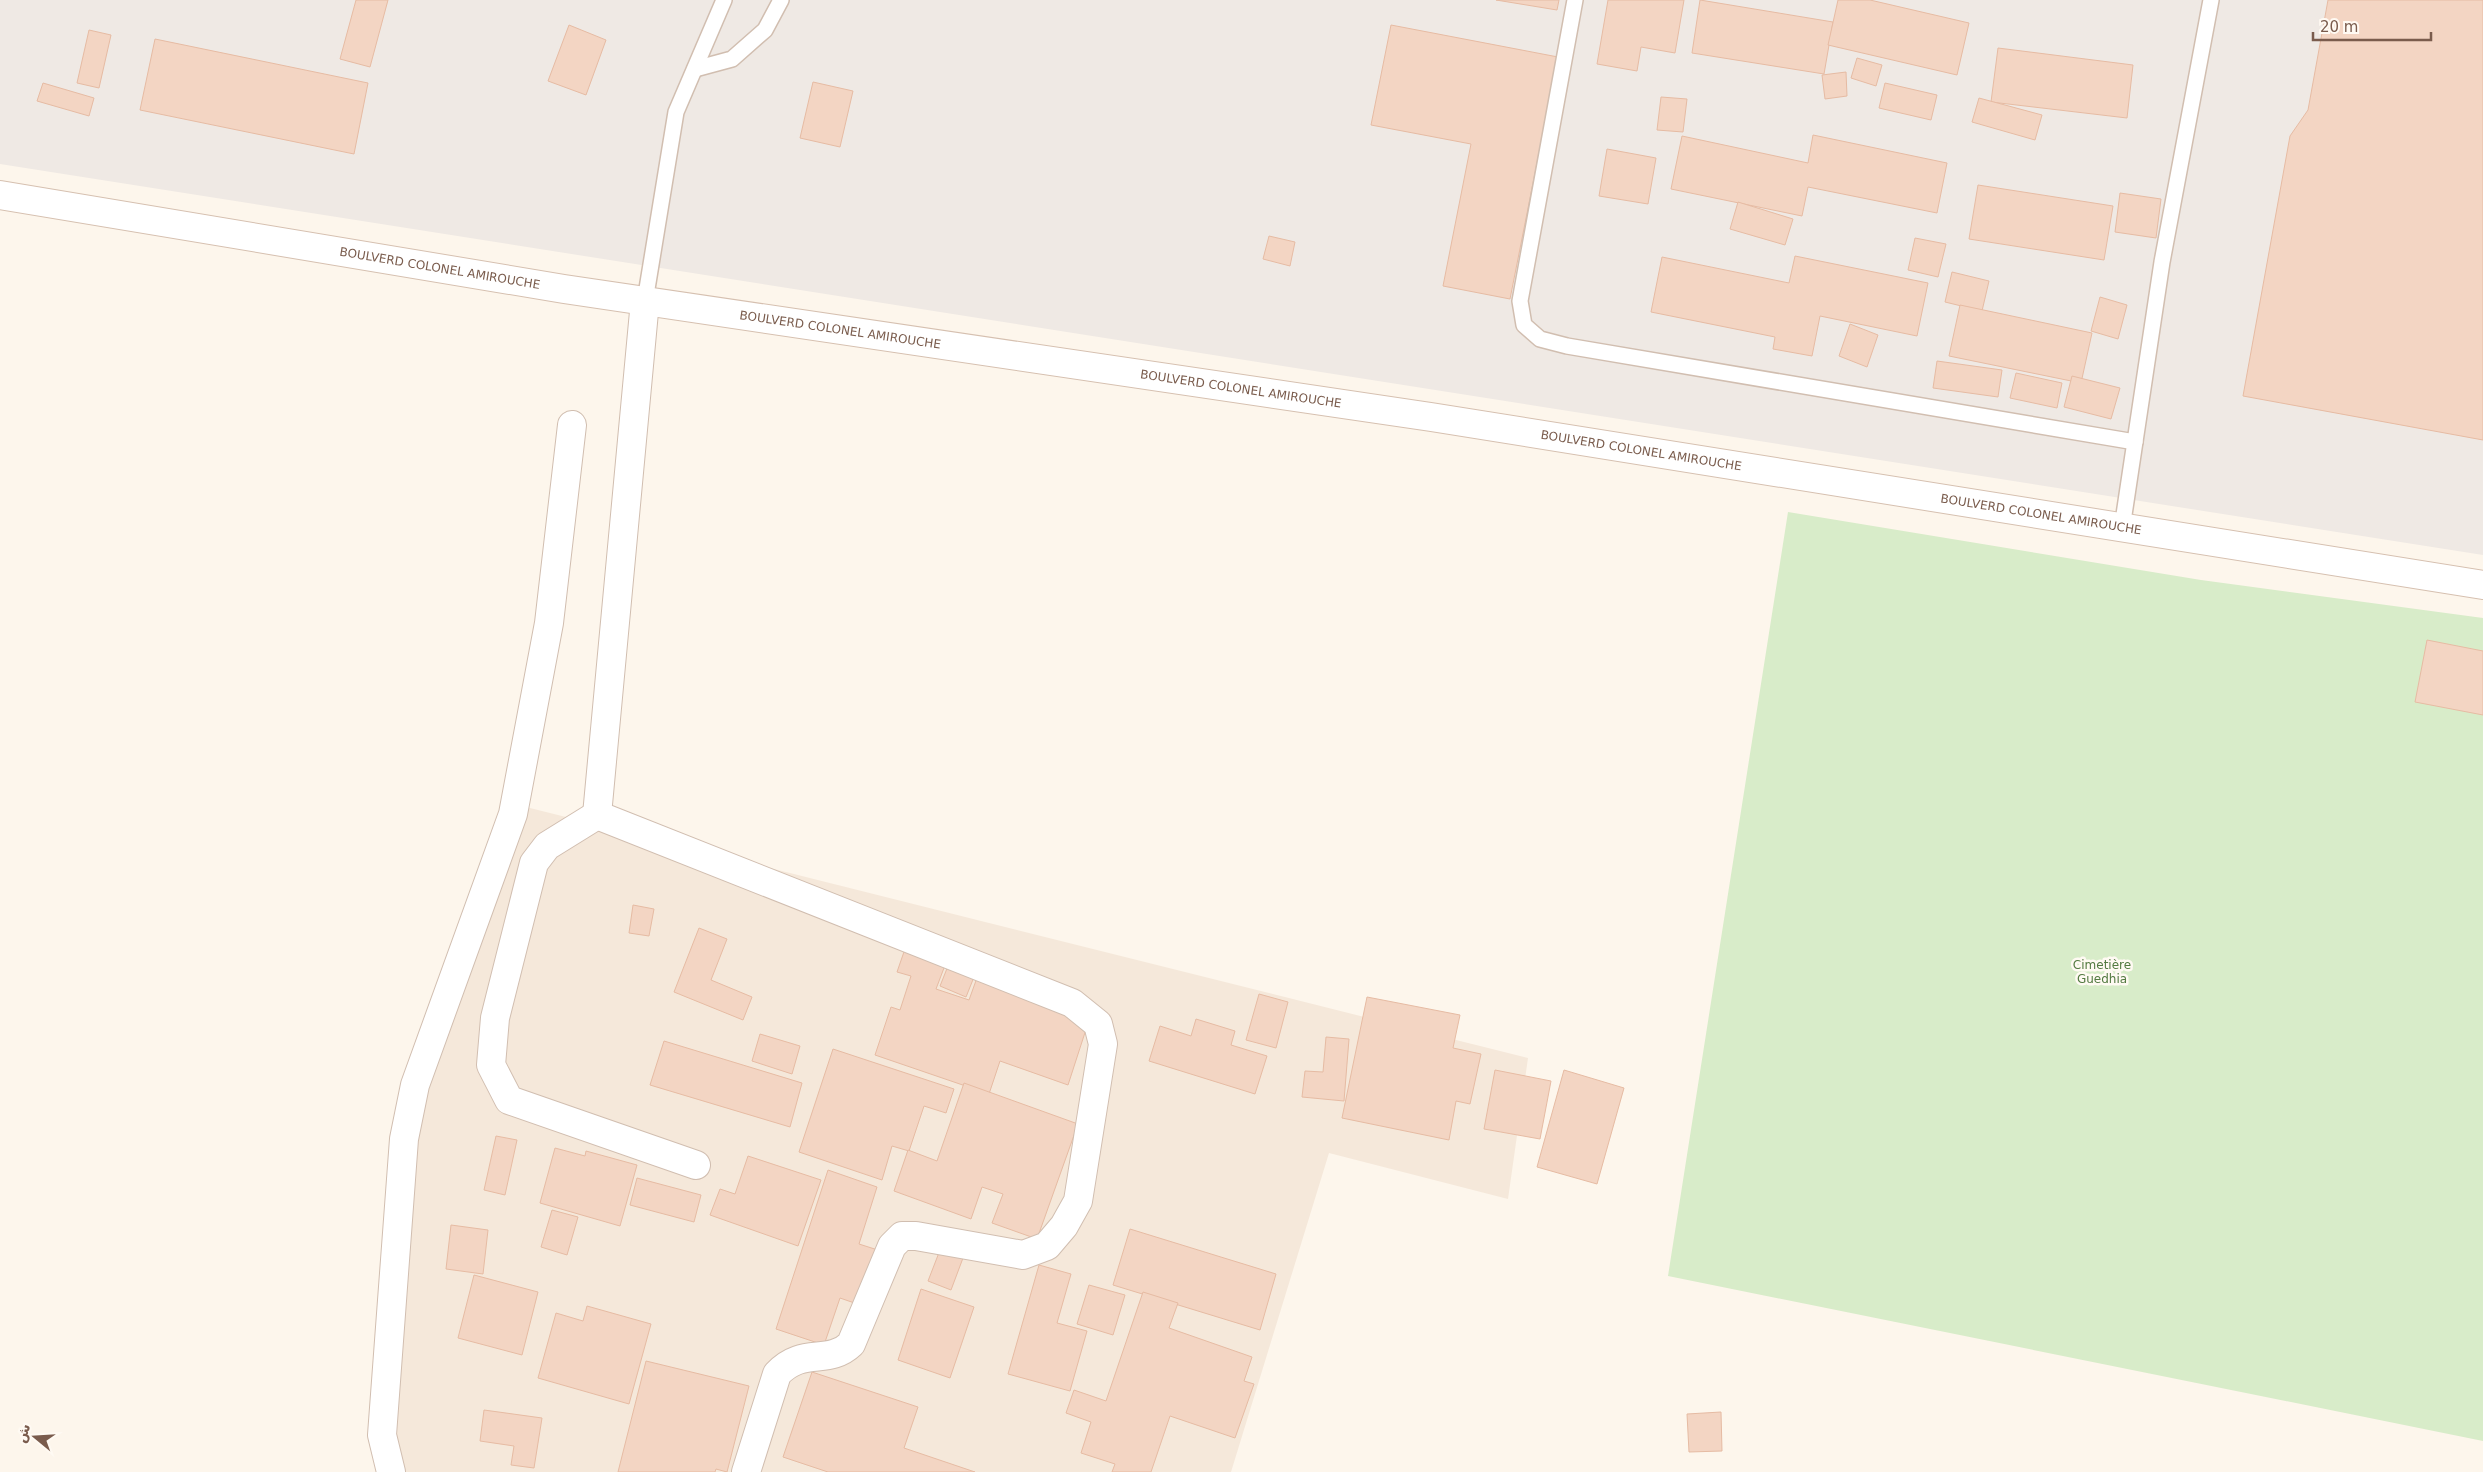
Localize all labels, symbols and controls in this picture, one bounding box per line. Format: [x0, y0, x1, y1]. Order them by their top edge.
scale bar [2313, 10, 2430, 42]
text: 20 m [2320, 18, 2358, 36]
street label: BOULVERD COLONEL AMIROUCHE [339, 245, 541, 292]
street label: BOULVERD COLONEL AMIROUCHE [739, 308, 942, 352]
street label: BOULVERD COLONEL AMIROUCHE [1139, 367, 1342, 411]
street label: BOULVERD COLONEL AMIROUCHE [1540, 428, 1743, 474]
street label: BOULVERD COLONEL AMIROUCHE [1940, 491, 2143, 537]
park label: Cimetière Guedhia [2073, 958, 2131, 986]
north arrow [10, 1412, 60, 1462]
text: ش [12, 1421, 33, 1445]

